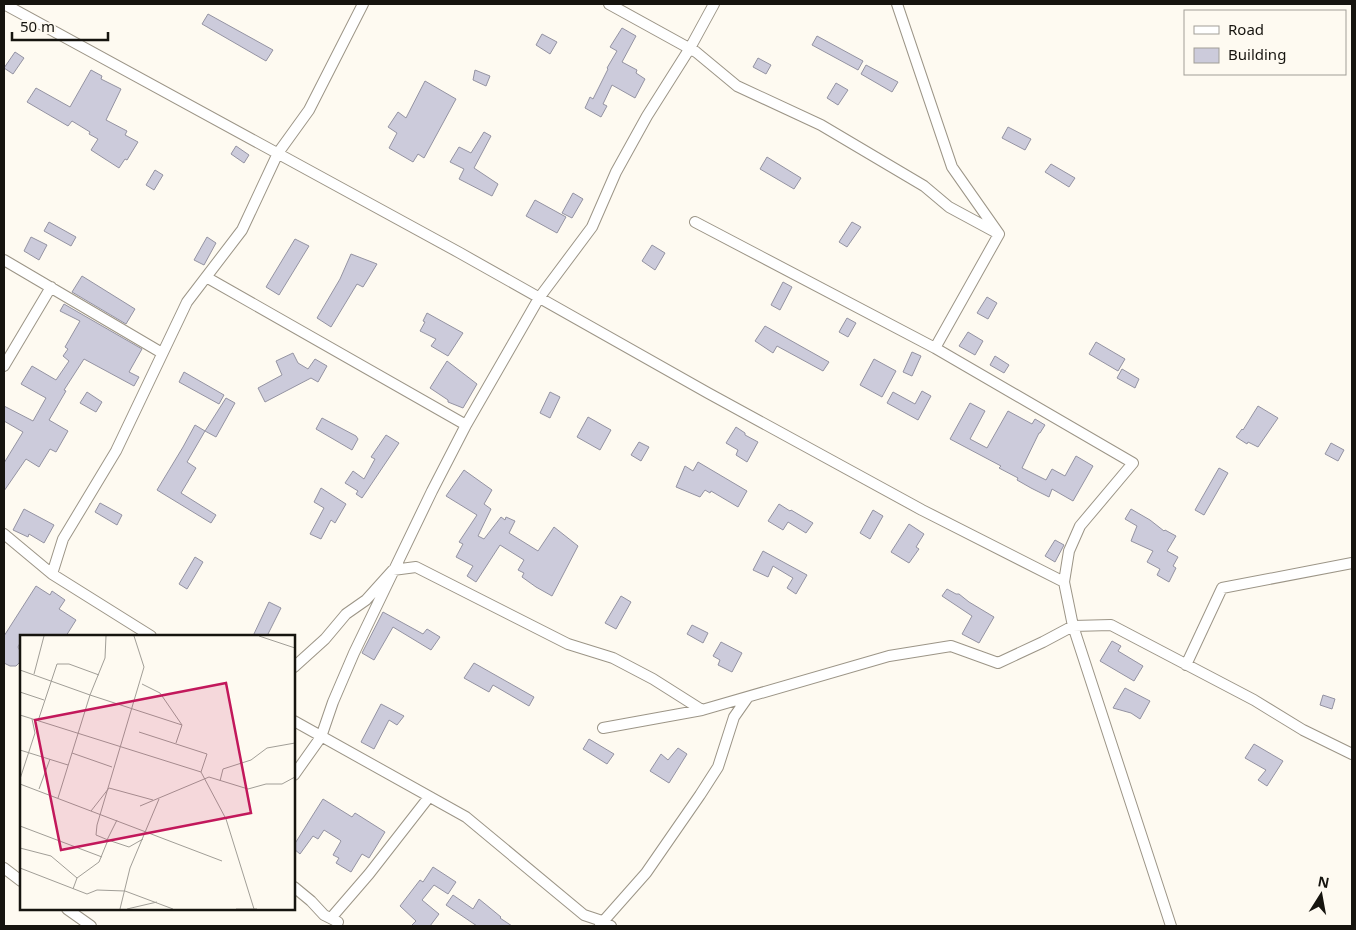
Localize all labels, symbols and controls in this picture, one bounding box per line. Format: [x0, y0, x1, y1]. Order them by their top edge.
scale bar [12, 10, 109, 42]
legend [1184, 10, 1346, 75]
text: 50 m [20, 16, 55, 36]
text: Road [1228, 19, 1264, 39]
text: Building [1228, 44, 1286, 64]
inset map [20, 635, 295, 910]
north arrow [1296, 870, 1346, 920]
text: N [1316, 871, 1331, 892]

